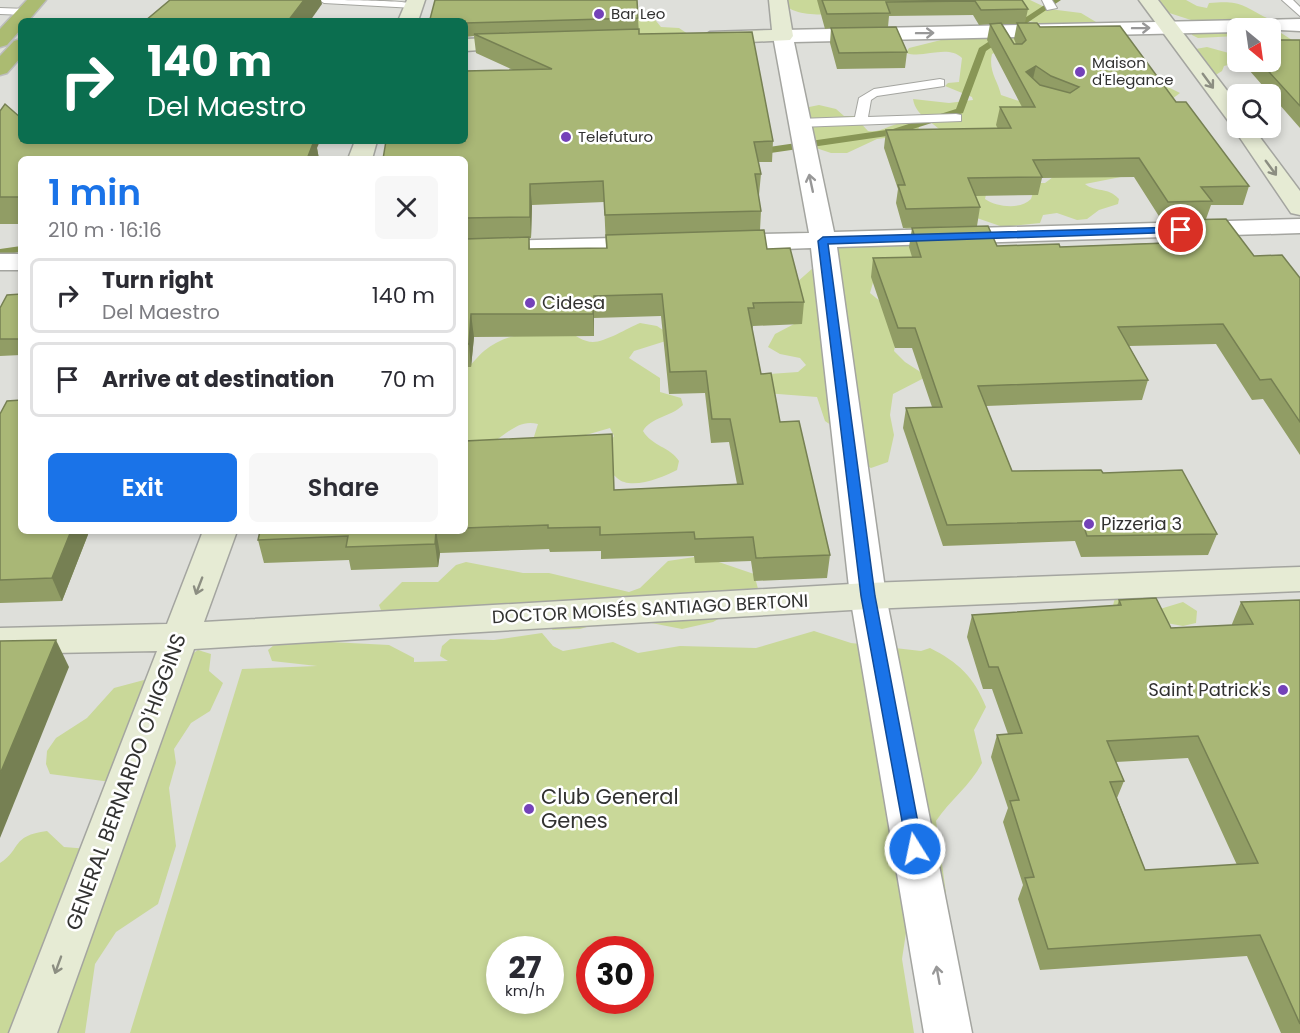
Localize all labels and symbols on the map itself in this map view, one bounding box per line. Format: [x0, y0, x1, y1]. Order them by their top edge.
place label: Bar Leo [611, 3, 665, 24]
marker: Bar Leo [592, 7, 606, 21]
north arrow [1227, 18, 1281, 72]
one-way arrow [1131, 23, 1151, 34]
one-way arrow [915, 28, 935, 39]
place label: Maison d'Elegance [1092, 52, 1174, 90]
marker: Maison d'Elegance [1073, 65, 1087, 79]
one-way arrow [1202, 72, 1214, 88]
place label: Telefuturo [578, 126, 653, 147]
marker: Telefuturo [559, 130, 573, 144]
one-way arrow [1265, 159, 1277, 175]
one-way arrow [805, 174, 816, 194]
pin [1155, 204, 1206, 255]
place label: Cidesa [542, 290, 605, 315]
marker: Cidesa [523, 296, 537, 310]
place label: Pizzeria 3 [1101, 511, 1182, 536]
marker: Pizzeria 3 [1082, 517, 1096, 531]
one-way arrow [192, 576, 203, 594]
street label: DOCTOR MOISÉS SANTIAGO BERTONI [491, 588, 809, 629]
street label: GENERAL BERNARDO O'HIGGINS [58, 629, 193, 934]
place label: Saint Patrick's [1148, 677, 1271, 702]
marker: Saint Patrick's [1276, 683, 1290, 697]
place label: Club General Genes [541, 782, 679, 835]
marker: Club General Genes [522, 802, 536, 816]
position arrow [883, 817, 947, 881]
speed limit sign: 30 [576, 936, 654, 1014]
one-way arrow [52, 956, 63, 974]
one-way arrow [932, 966, 943, 986]

